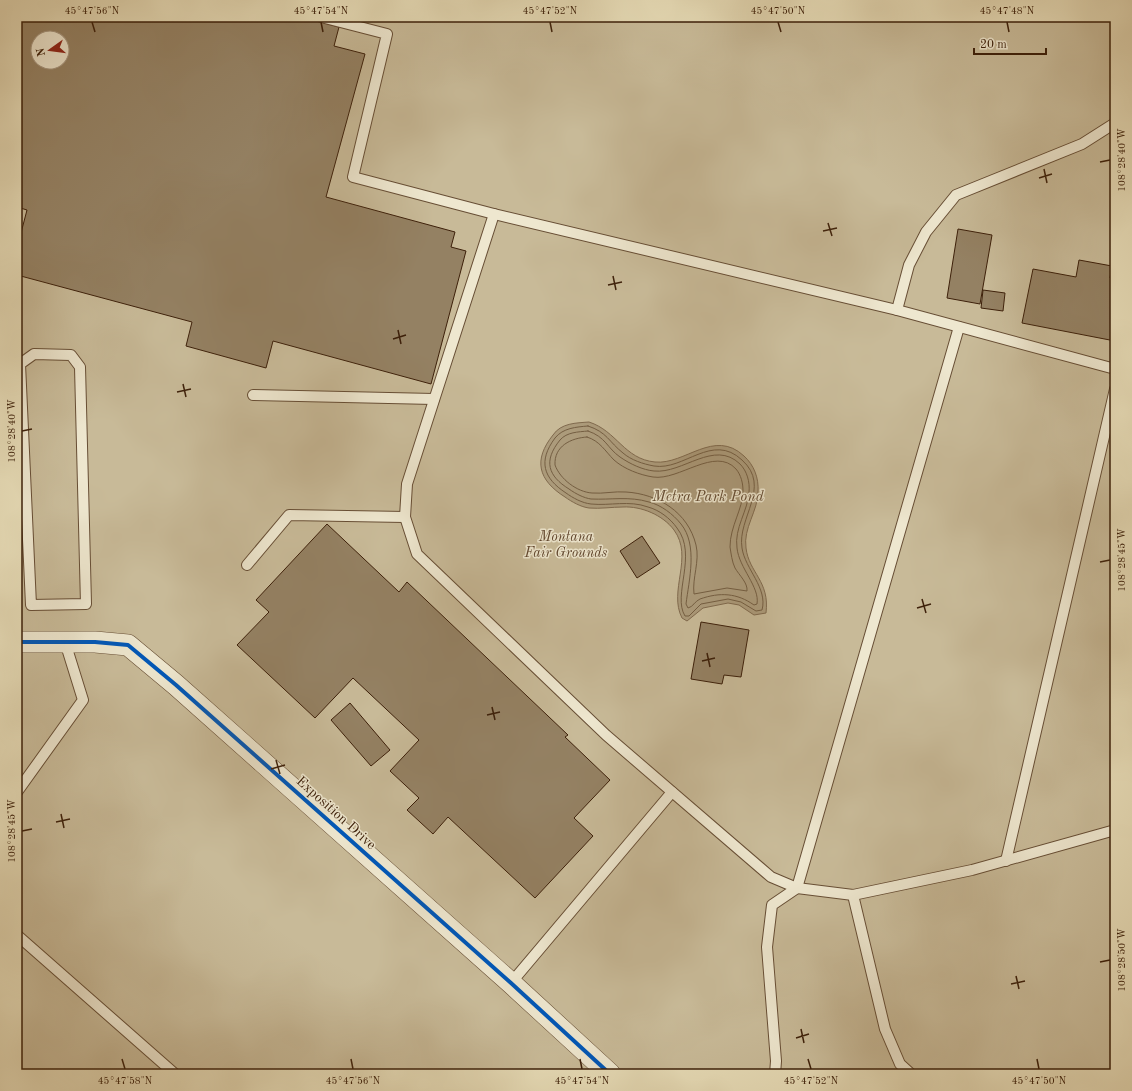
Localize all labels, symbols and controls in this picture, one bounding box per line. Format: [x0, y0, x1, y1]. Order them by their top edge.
text: 45°47'56"N [65, 6, 120, 16]
text: 45°47'54"N [294, 6, 349, 16]
text: 45°47'52"N [523, 6, 578, 16]
text: 45°47'50"N [751, 6, 806, 16]
text: 45°47'48"N [980, 6, 1035, 16]
north arrow [30, 30, 70, 70]
scale bar [974, 30, 1046, 56]
text: 20 m [980, 39, 1007, 51]
text: N [35, 46, 48, 57]
text: 108°28'40"W [1117, 128, 1127, 192]
text: 108°28'40"W [7, 399, 17, 463]
water label: Metra Park Pond [651, 490, 765, 505]
text: 108°28'45"W [1117, 528, 1127, 592]
park label: Montana Fair Grounds [524, 530, 608, 560]
street label: Exposition Drive [294, 774, 378, 852]
text: 108°28'45"W [7, 799, 17, 863]
text: 108°28'50"W [1117, 928, 1127, 992]
text: 45°47'58"N [98, 1076, 153, 1086]
text: 45°47'56"N [326, 1076, 381, 1086]
text: 45°47'54"N [555, 1076, 610, 1086]
text: 45°47'52"N [784, 1076, 839, 1086]
text: 45°47'50"N [1012, 1076, 1067, 1086]

